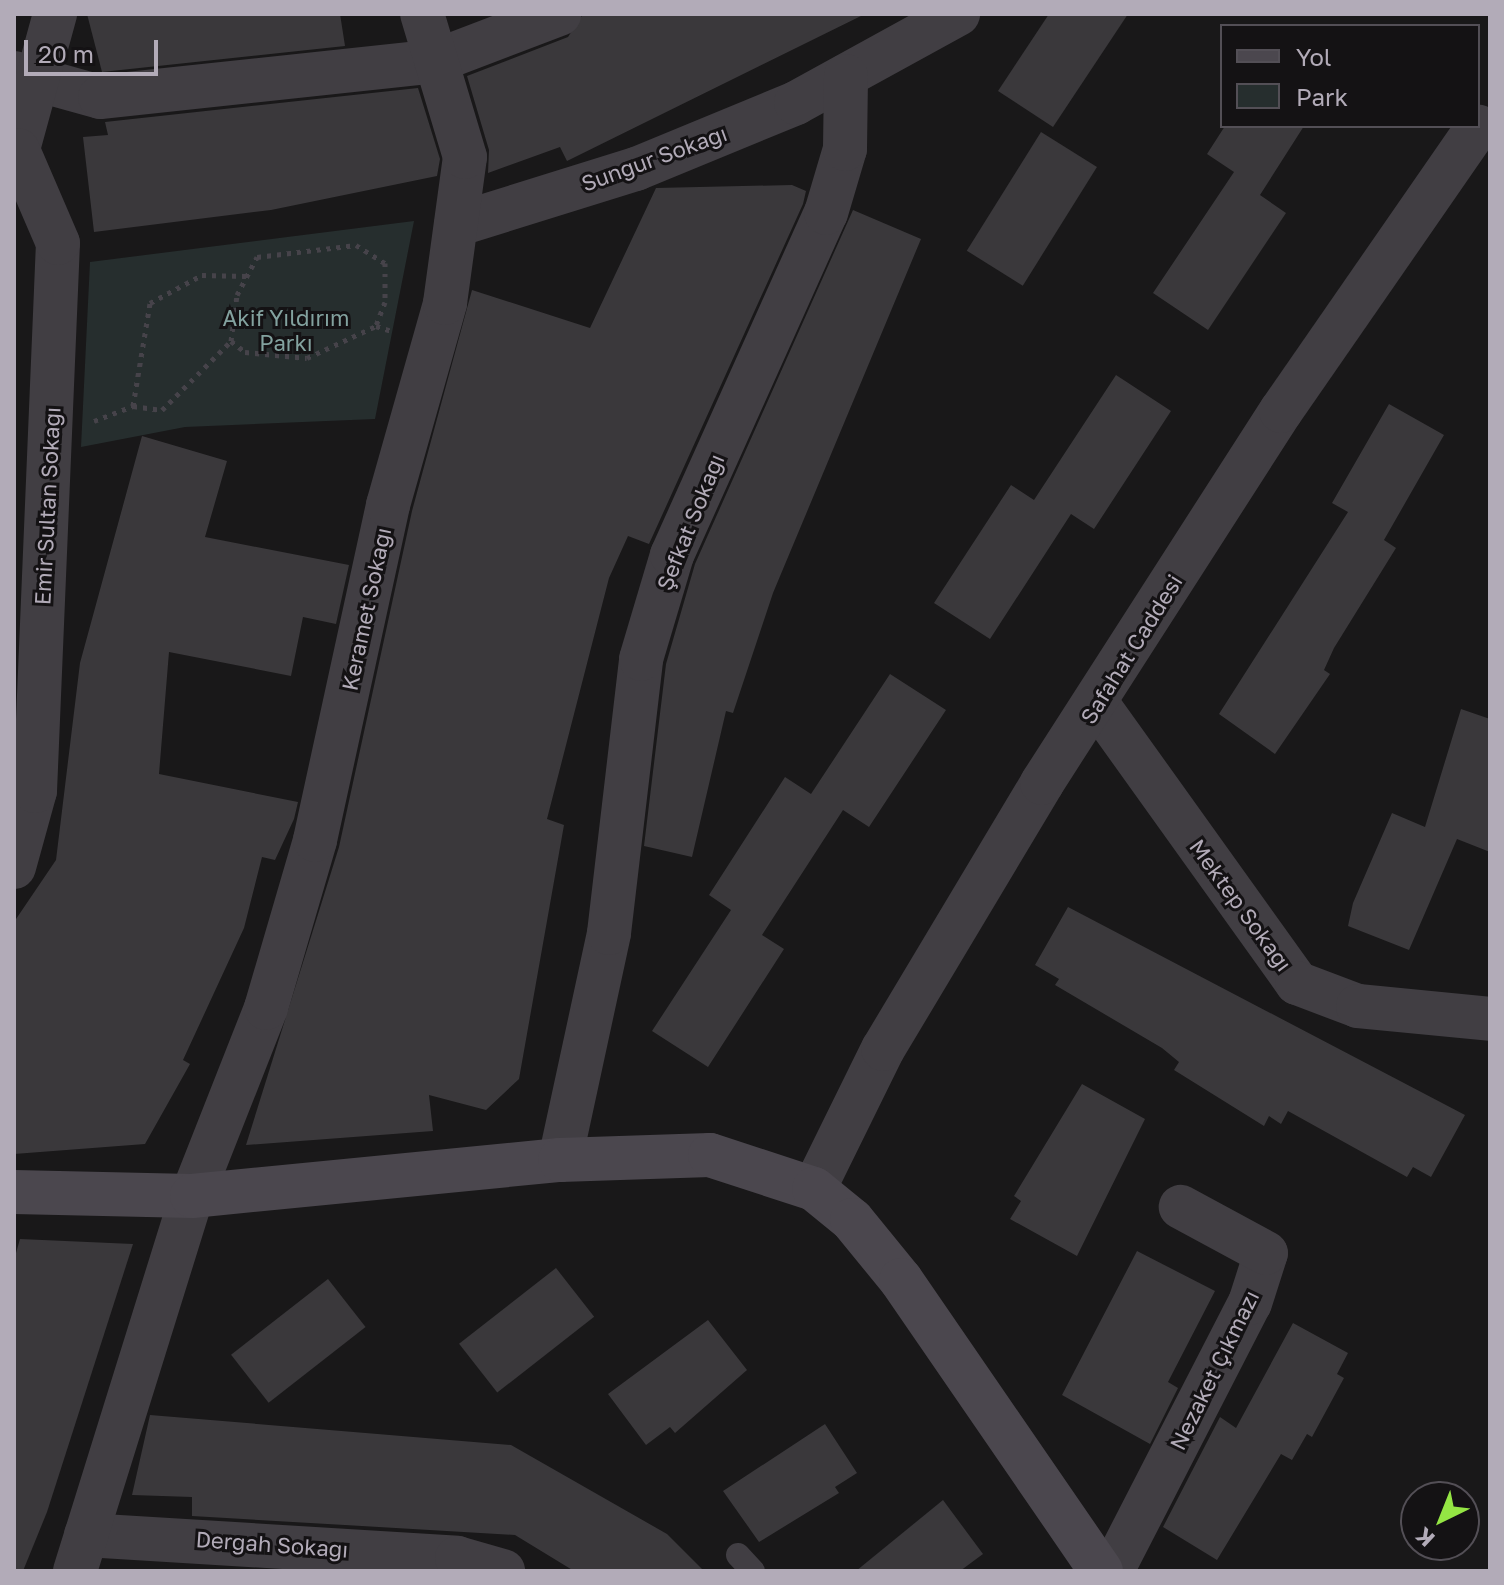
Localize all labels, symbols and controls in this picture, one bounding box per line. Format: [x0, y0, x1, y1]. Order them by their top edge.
scale bar [28, 24, 162, 74]
legend [1220, 24, 1480, 128]
text: 20 m [38, 39, 94, 68]
text: Yol [1296, 42, 1332, 71]
text: Park [1296, 82, 1348, 111]
street label: Sungur Sokağı [578, 119, 730, 197]
park label: Akif Yıldırım Parkı [223, 304, 349, 356]
street label: Emir Sultan Sokağı [29, 406, 65, 606]
street label: Şefkat Sokağı [651, 450, 729, 594]
street label: Keramet Sokağı [336, 525, 396, 693]
street label: Safahat Caddesi [1074, 569, 1188, 729]
street label: Mektep Sokağı [1184, 834, 1298, 976]
street label: Nezaket Çıkmazı [1164, 1286, 1264, 1454]
north arrow [1400, 1481, 1480, 1561]
text: K [1410, 1522, 1440, 1553]
street label: Dergah Sokağı [195, 1526, 349, 1562]

